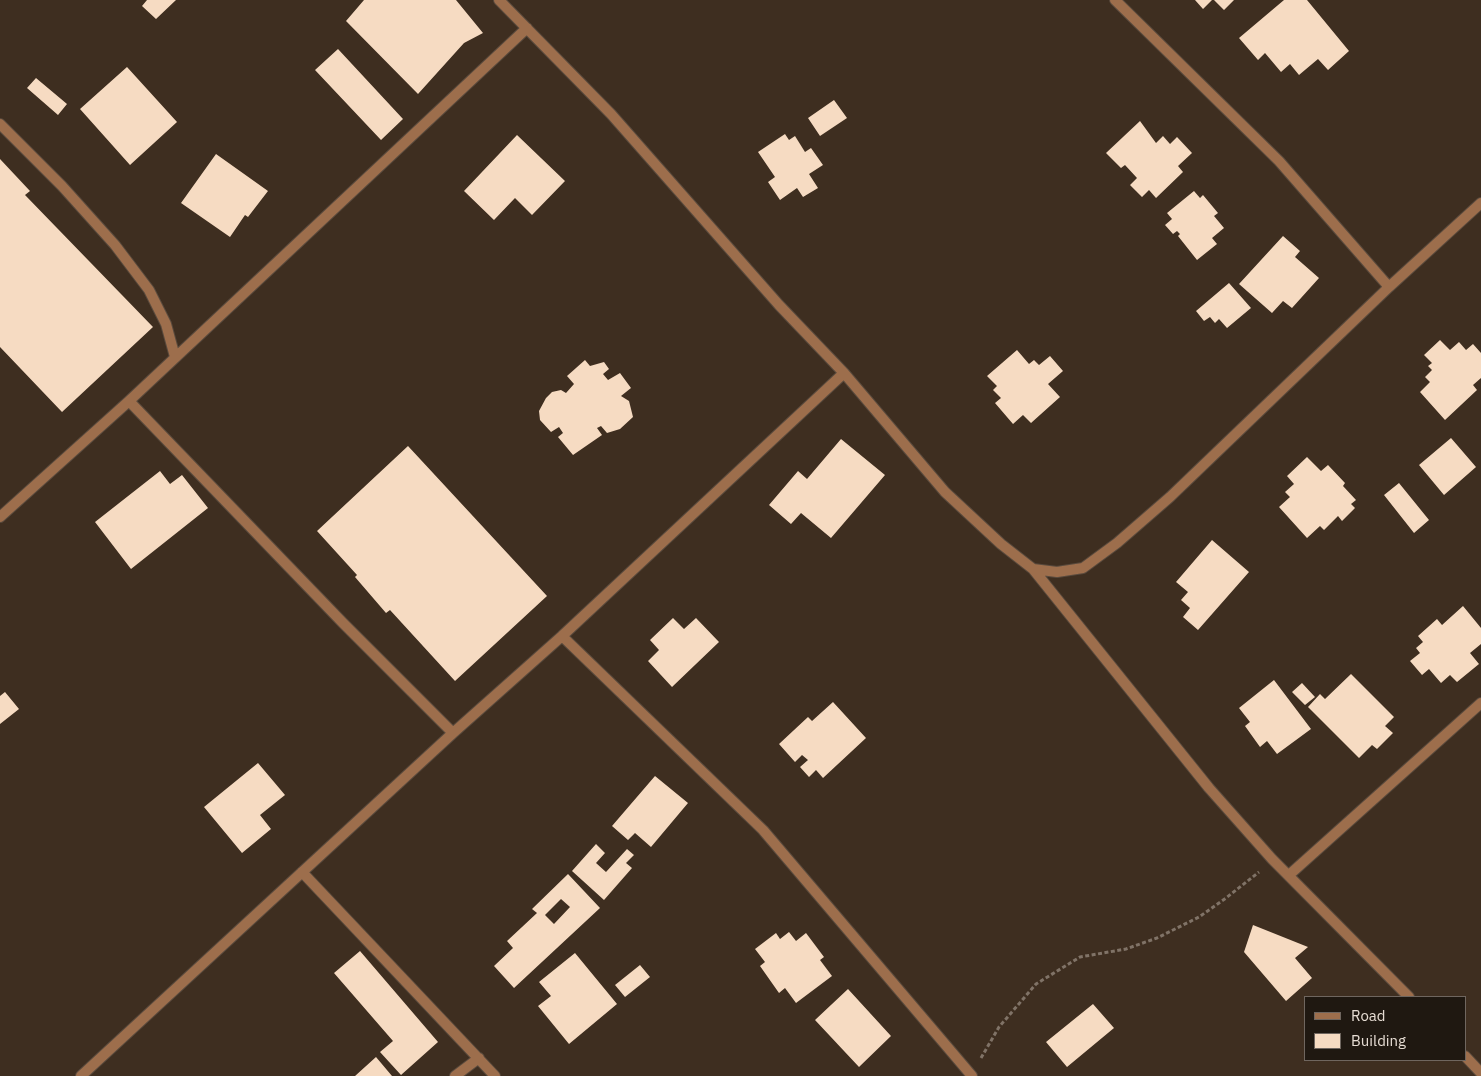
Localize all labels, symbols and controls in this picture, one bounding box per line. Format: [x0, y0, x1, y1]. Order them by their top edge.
legend [1304, 996, 1466, 1061]
text: Road [1351, 1006, 1386, 1025]
text: Building [1351, 1031, 1406, 1050]

